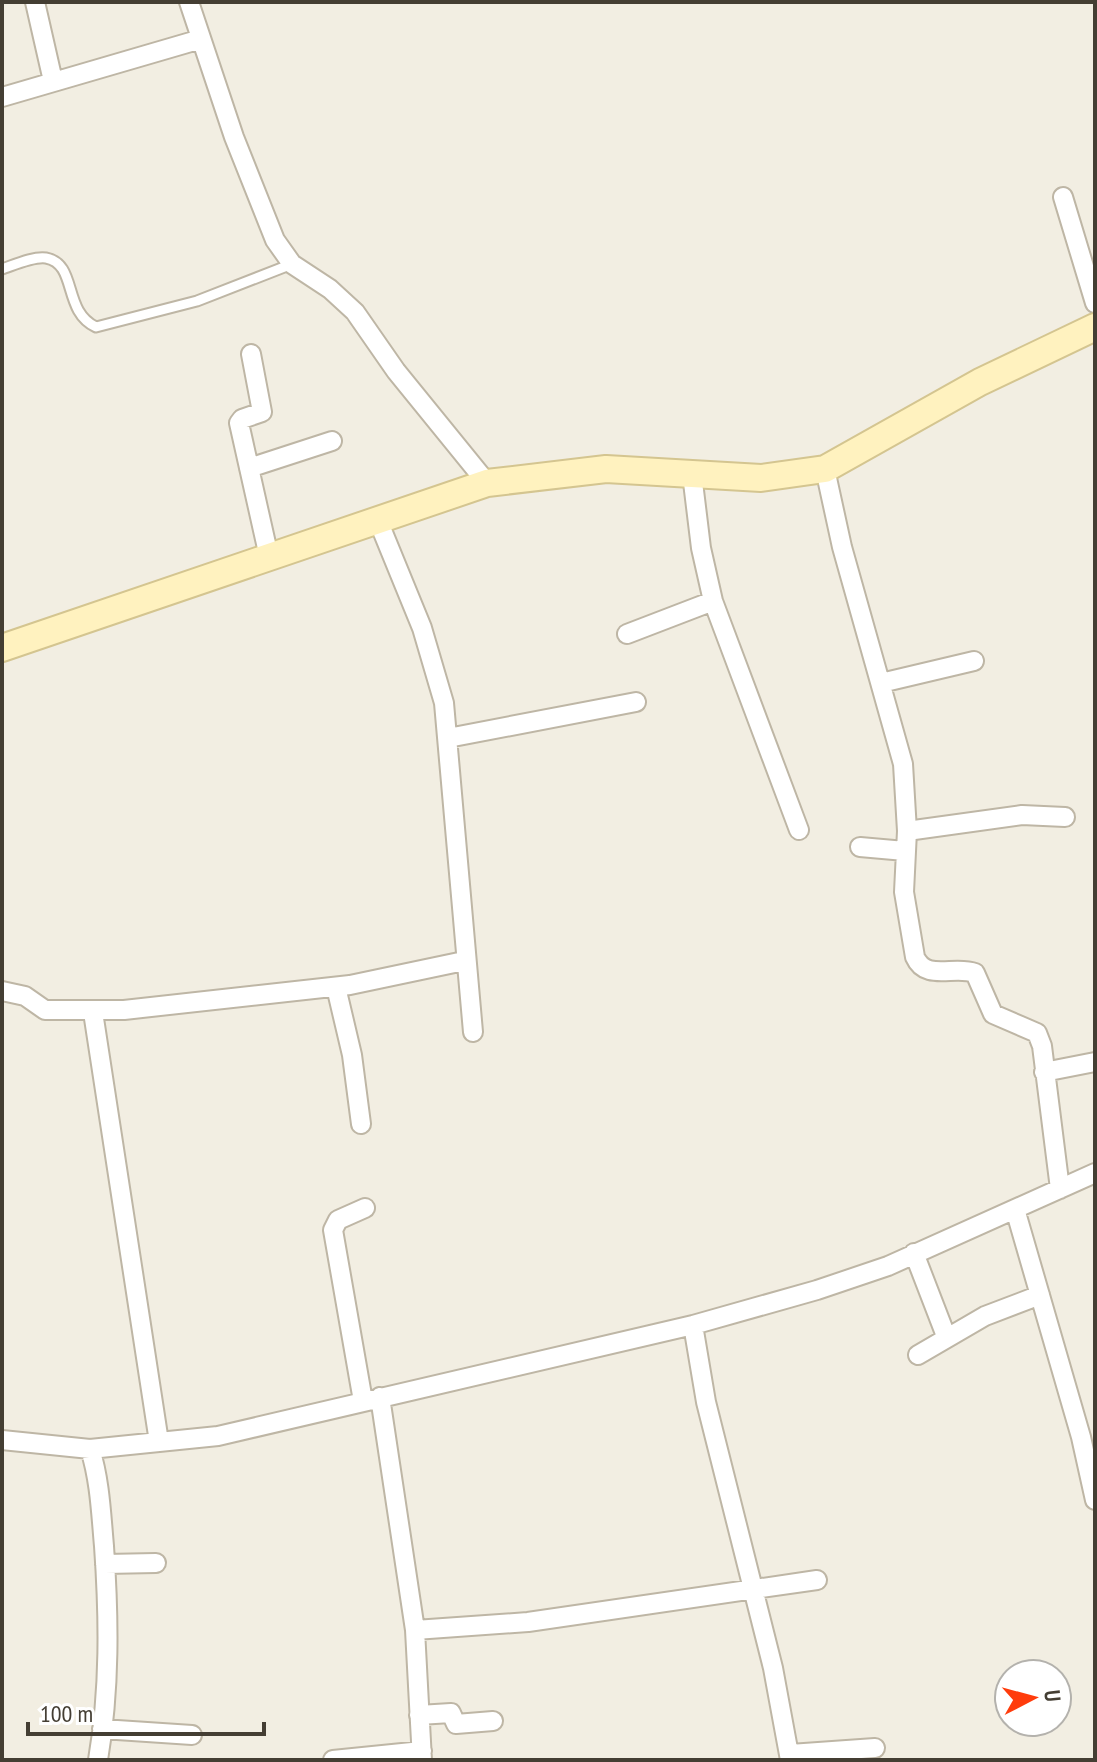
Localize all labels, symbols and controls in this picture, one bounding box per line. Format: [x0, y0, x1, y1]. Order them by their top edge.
north arrow [993, 1658, 1073, 1738]
scale bar [28, 1686, 264, 1736]
text: U [1038, 1689, 1067, 1703]
text: 100 m [40, 1698, 93, 1729]

